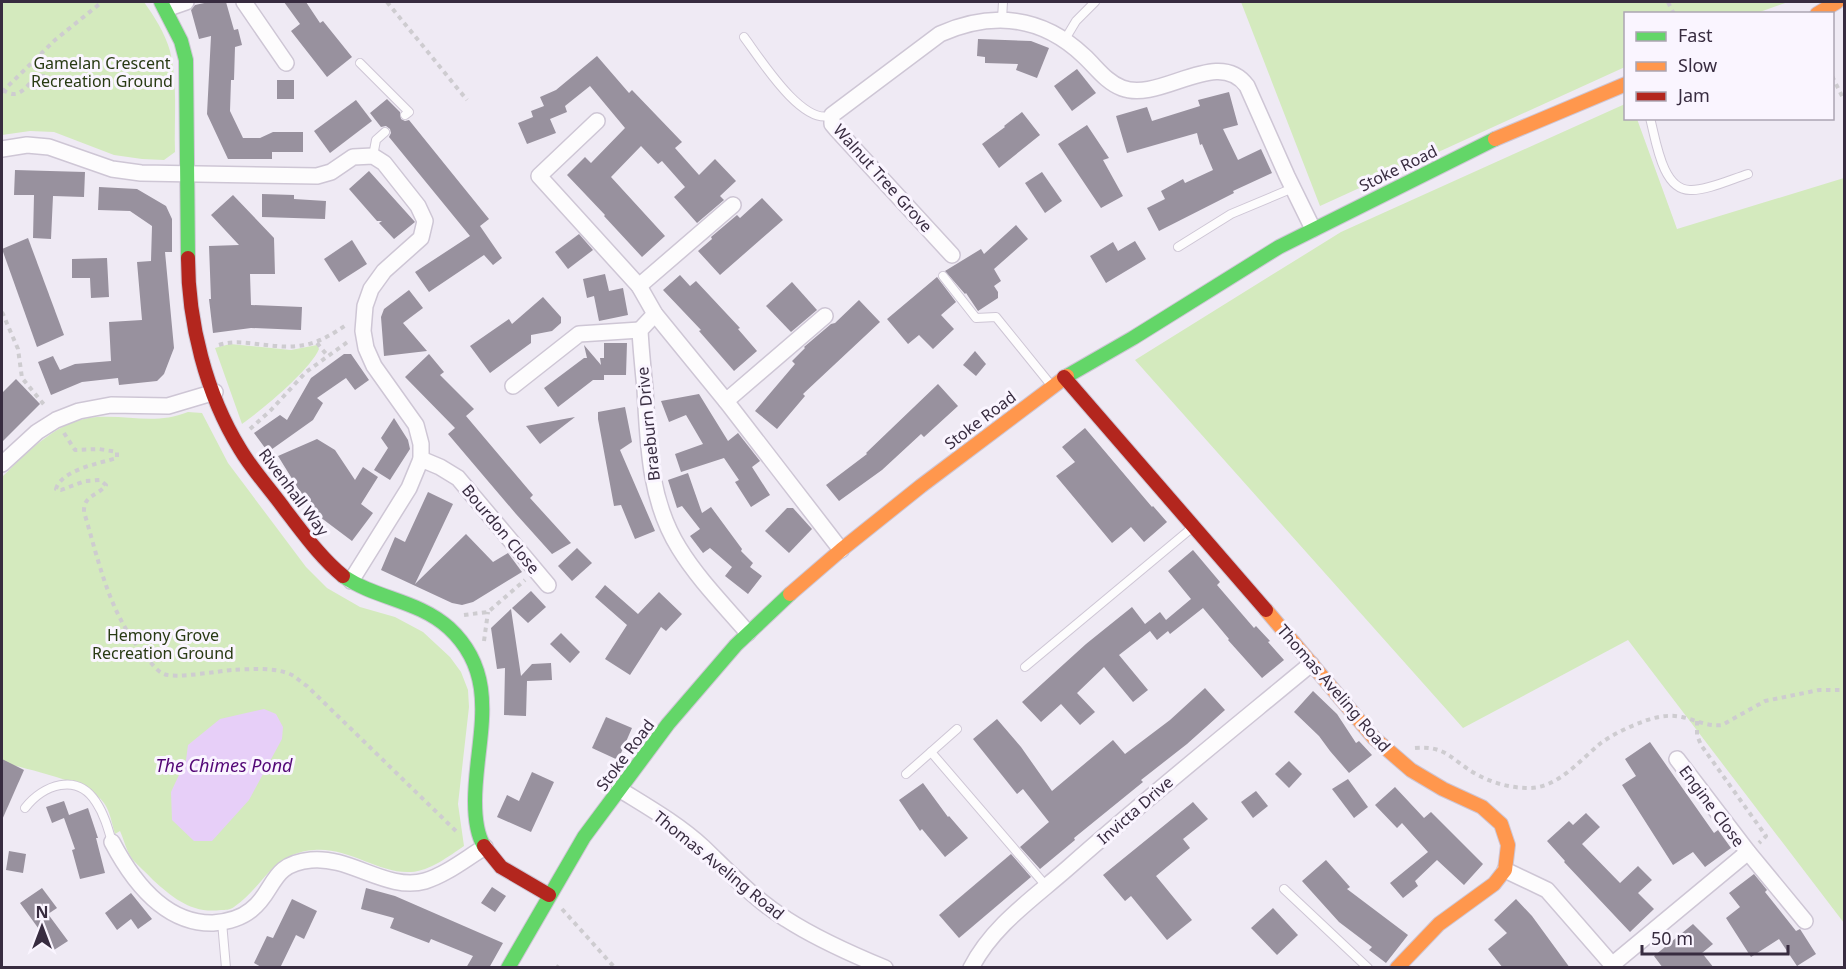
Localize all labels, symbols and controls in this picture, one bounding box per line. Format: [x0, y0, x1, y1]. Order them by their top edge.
legend [1624, 12, 1834, 120]
text: Fast [1678, 23, 1713, 47]
park label: Gamelan Crescent Recreation Ground [31, 52, 173, 92]
text: Slow [1678, 53, 1717, 77]
text: Jam [1676, 83, 1710, 107]
street label: Walnut Tree Grove [829, 119, 937, 237]
street label: Stoke Road [1355, 140, 1441, 196]
street label: Braeburn Drive [631, 366, 665, 482]
street label: Stoke Road [940, 386, 1020, 454]
street label: Rivenhall Way [254, 444, 335, 541]
street label: Bourdon Close [457, 480, 545, 578]
street label: Thomas Aveling Road [1272, 620, 1396, 756]
park label: Hemony Grove Recreation Ground [92, 624, 234, 664]
street label: Stoke Road [591, 715, 659, 795]
water label: The Chimes Pond [155, 753, 293, 777]
street label: Engine Close [1674, 761, 1750, 851]
street label: Invicta Drive [1092, 771, 1178, 849]
street label: Thomas Aveling Road [649, 805, 789, 925]
north arrow [12, 897, 72, 957]
text: N [35, 901, 49, 923]
scale bar [1642, 918, 1788, 956]
text: 50 m [1651, 926, 1693, 950]

